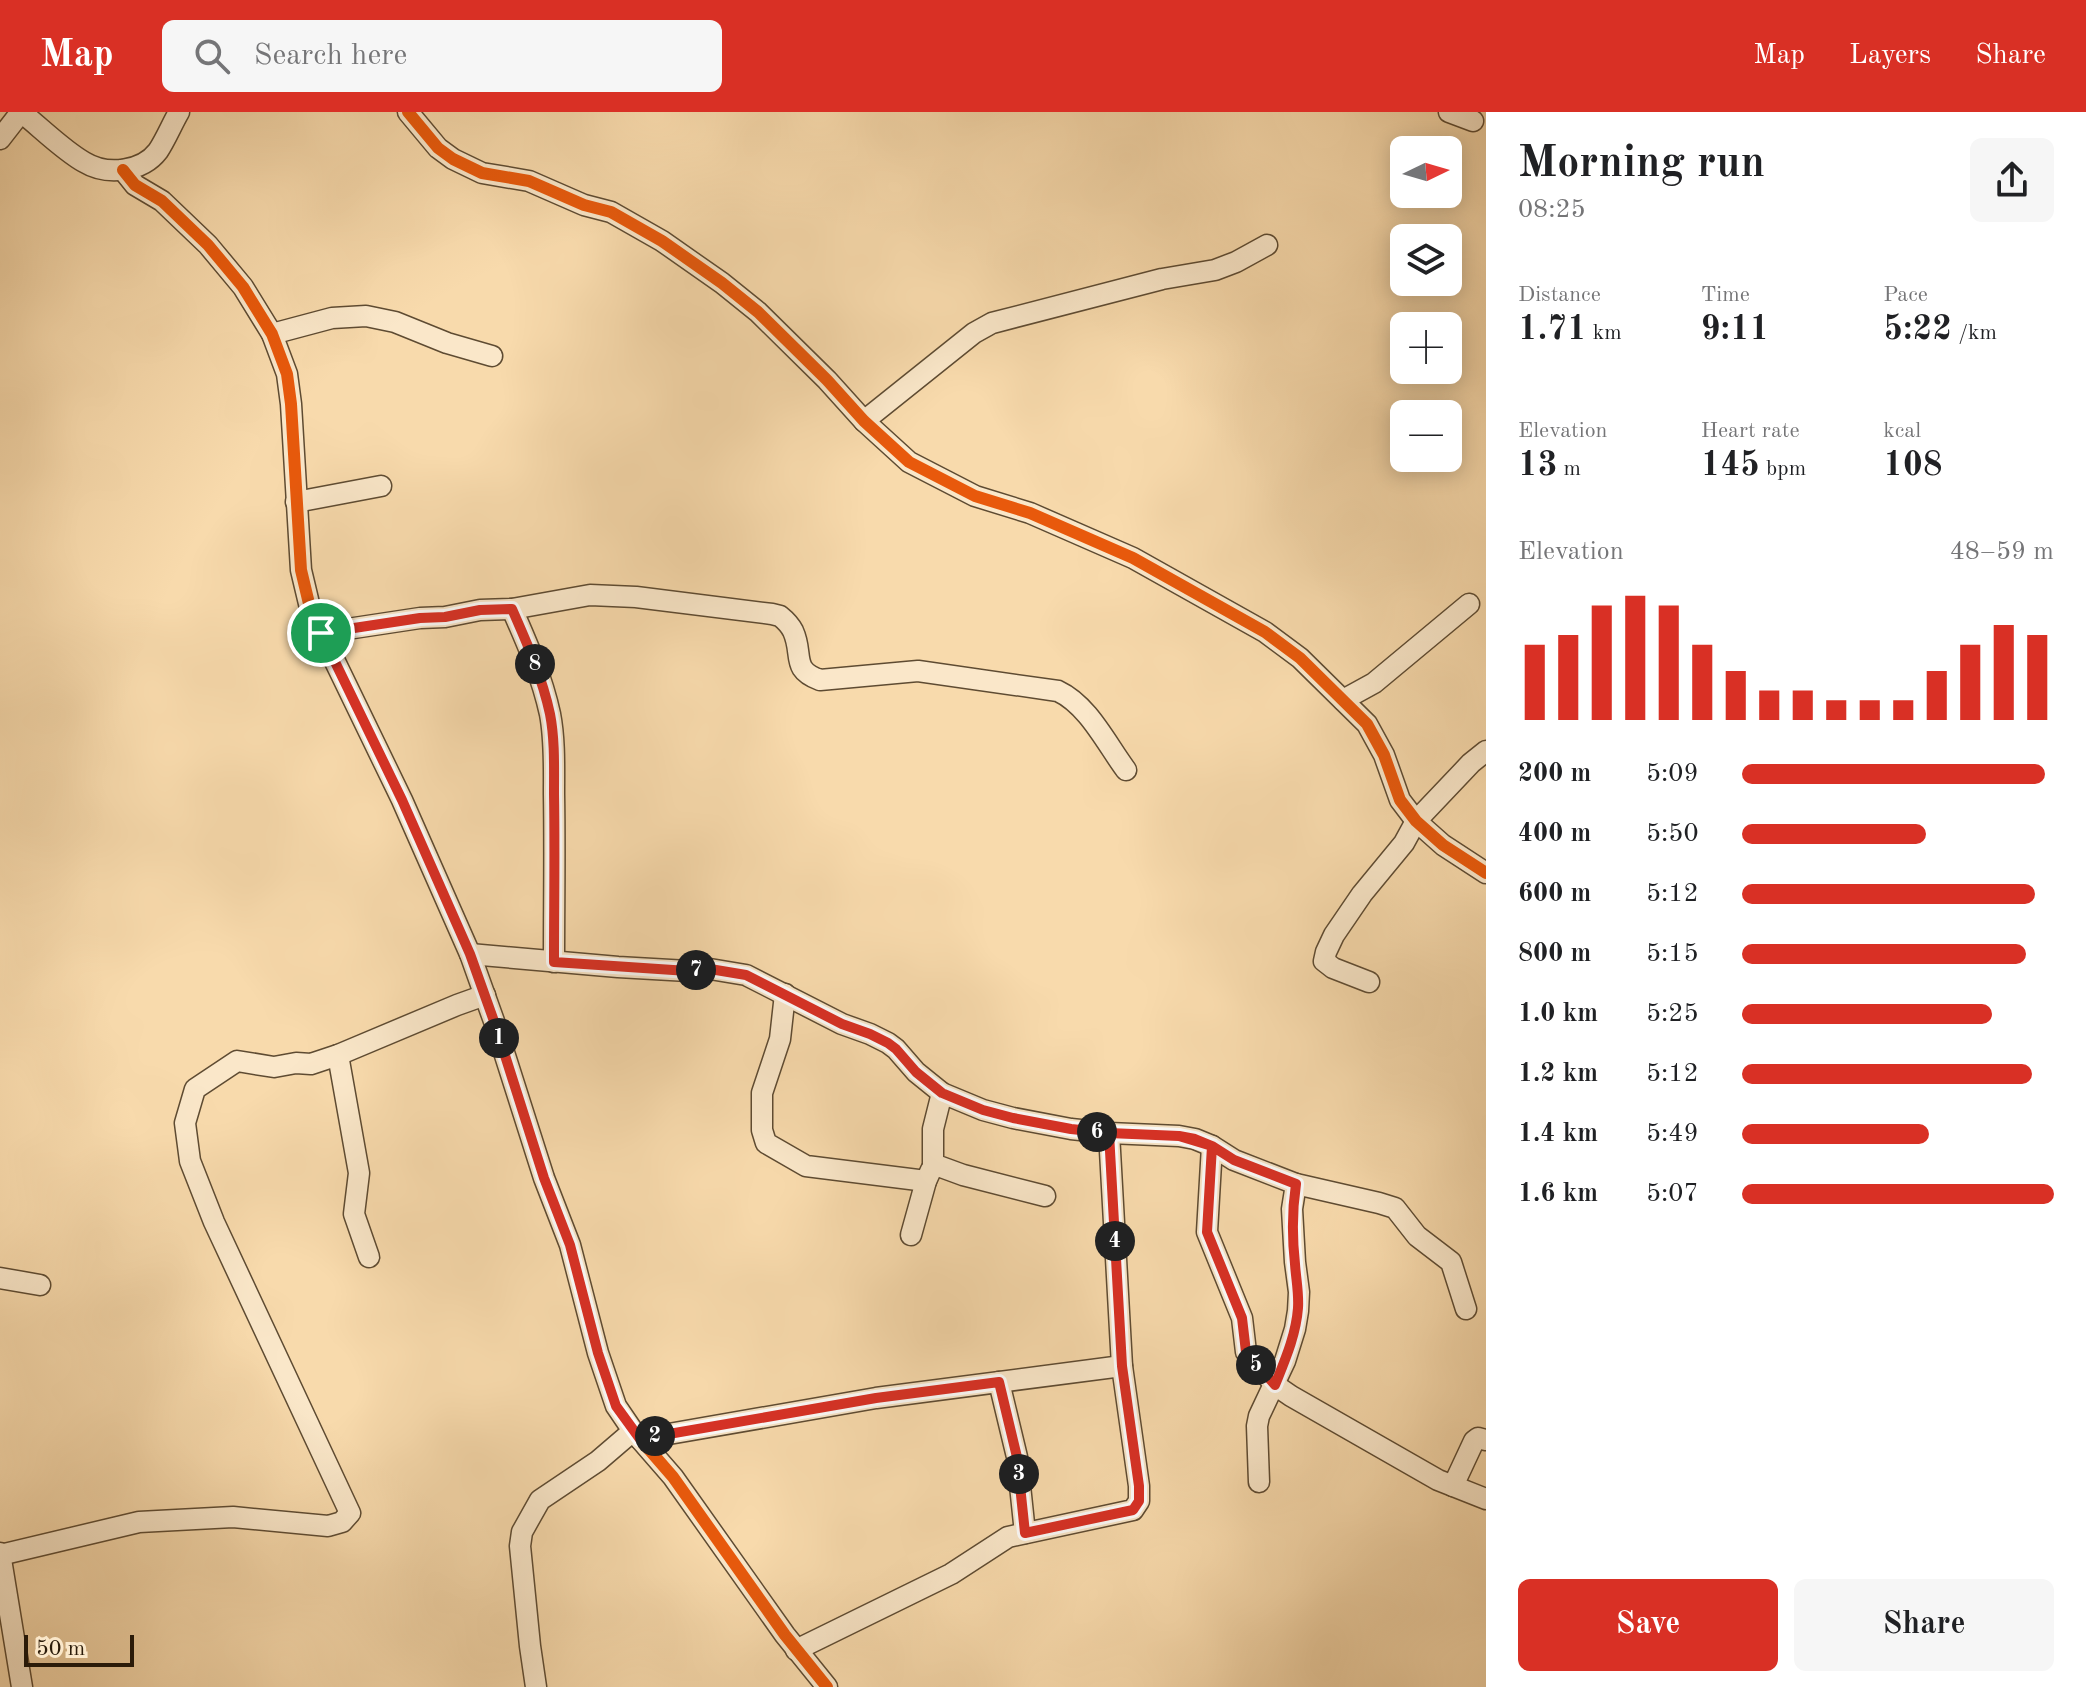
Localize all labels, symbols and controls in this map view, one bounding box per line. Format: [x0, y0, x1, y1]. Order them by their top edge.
search box [162, 20, 722, 92]
icon: search [190, 34, 234, 78]
text: Map [40, 37, 114, 75]
text: Search here [254, 41, 407, 71]
text: Map [1753, 42, 1805, 70]
text: Layers [1849, 42, 1931, 70]
text: Share [1975, 42, 2046, 70]
north arrow [1390, 136, 1462, 208]
map controls [1390, 136, 1462, 472]
button: share [1970, 138, 2054, 222]
text: Morning run [1518, 142, 1765, 186]
text: 08:25 [1518, 197, 1586, 223]
button: layers [1390, 224, 1462, 296]
text: Distance [1518, 284, 1601, 306]
text: Time [1701, 284, 1750, 306]
text: Pace [1883, 284, 1928, 306]
button: + [1390, 312, 1462, 384]
text: 1.71 [1518, 313, 1587, 347]
text: 9:11 [1701, 313, 1769, 347]
text: 5:22 [1883, 313, 1952, 347]
text: km [1587, 322, 1622, 344]
text: /km [1952, 322, 1997, 344]
button: − [1390, 400, 1462, 472]
text: Elevation [1518, 420, 1608, 442]
text: Heart rate [1701, 420, 1800, 442]
text: kcal [1883, 420, 1921, 442]
text: 13 [1518, 449, 1557, 483]
text: 145 [1701, 449, 1760, 483]
text: 108 [1883, 449, 1943, 483]
text: m [1557, 458, 1581, 480]
text: bpm [1760, 458, 1806, 480]
text: Elevation [1518, 539, 1624, 565]
text: 48–59 m [1950, 539, 2054, 565]
pin [287, 599, 355, 667]
icon: arrive [299, 611, 343, 655]
pin: 8 [515, 644, 555, 684]
text: 8 [529, 653, 541, 675]
text: 200 m [1518, 761, 1591, 787]
text: 5:09 [1646, 761, 1699, 787]
text: 400 m [1518, 821, 1591, 847]
text: 5:50 [1646, 821, 1699, 847]
text: 600 m [1518, 881, 1591, 907]
text: 5:12 [1646, 881, 1699, 907]
text: 800 m [1518, 941, 1591, 967]
text: 5:15 [1646, 941, 1699, 967]
pin: 7 [676, 950, 716, 990]
text: 7 [690, 959, 702, 981]
text: 1.0 km [1518, 1001, 1598, 1027]
text: 5:25 [1646, 1001, 1699, 1027]
pin: 1 [479, 1018, 519, 1058]
text: 1 [493, 1027, 505, 1049]
text: 1.2 km [1518, 1061, 1598, 1087]
text: 5:12 [1646, 1061, 1699, 1087]
pin: 6 [1077, 1112, 1117, 1152]
text: 6 [1091, 1121, 1103, 1143]
text: 1.4 km [1518, 1121, 1598, 1147]
text: 5:49 [1646, 1121, 1699, 1147]
text: 1.6 km [1518, 1181, 1598, 1207]
text: 5:07 [1646, 1181, 1699, 1207]
pin: 4 [1095, 1221, 1135, 1261]
text: 4 [1109, 1230, 1121, 1252]
pin: 5 [1236, 1345, 1276, 1385]
text: 5 [1250, 1354, 1262, 1376]
pin: 2 [635, 1416, 675, 1456]
text: 2 [649, 1425, 661, 1447]
pin: 3 [999, 1454, 1039, 1494]
text: 3 [1013, 1463, 1025, 1485]
button: Save [1518, 1579, 1778, 1671]
button: Share [1794, 1579, 2054, 1671]
scale bar [24, 1631, 134, 1667]
text: 50 m [36, 1638, 85, 1660]

